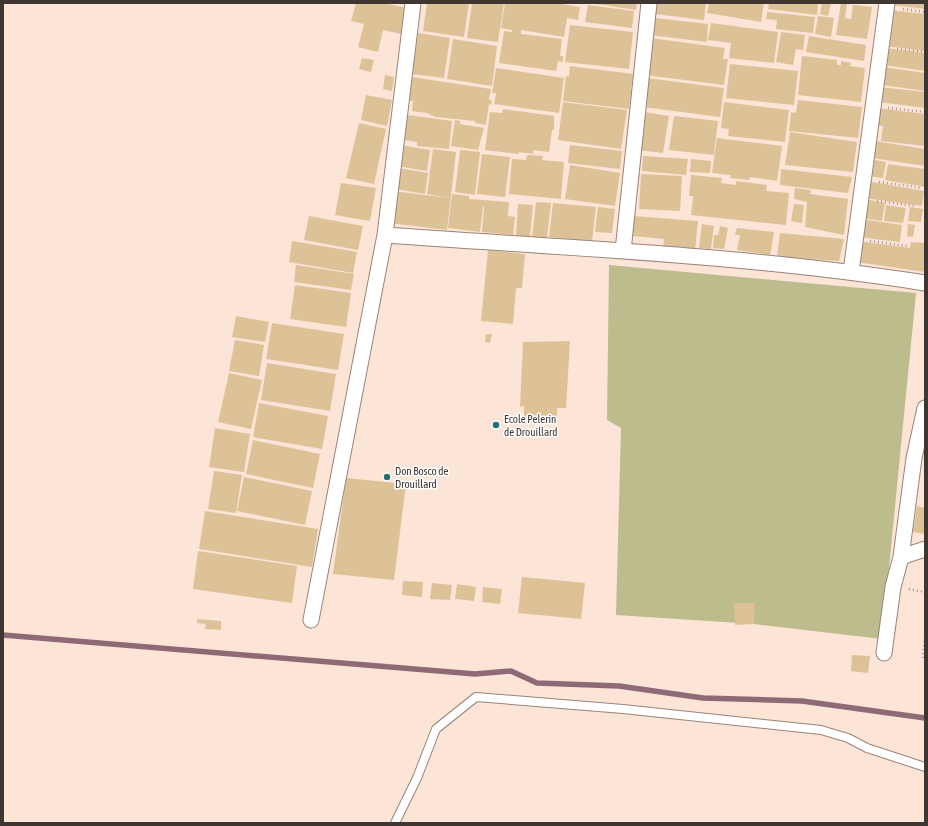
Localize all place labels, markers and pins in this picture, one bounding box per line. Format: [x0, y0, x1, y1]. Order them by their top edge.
place label: Ecole Pelerin de Drouillard [504, 413, 558, 438]
marker: Ecole Pelerin de Drouillard [491, 420, 501, 430]
place label: Don Bosco de Drouillard [395, 465, 448, 490]
marker: Don Bosco de Drouillard [382, 472, 392, 482]

